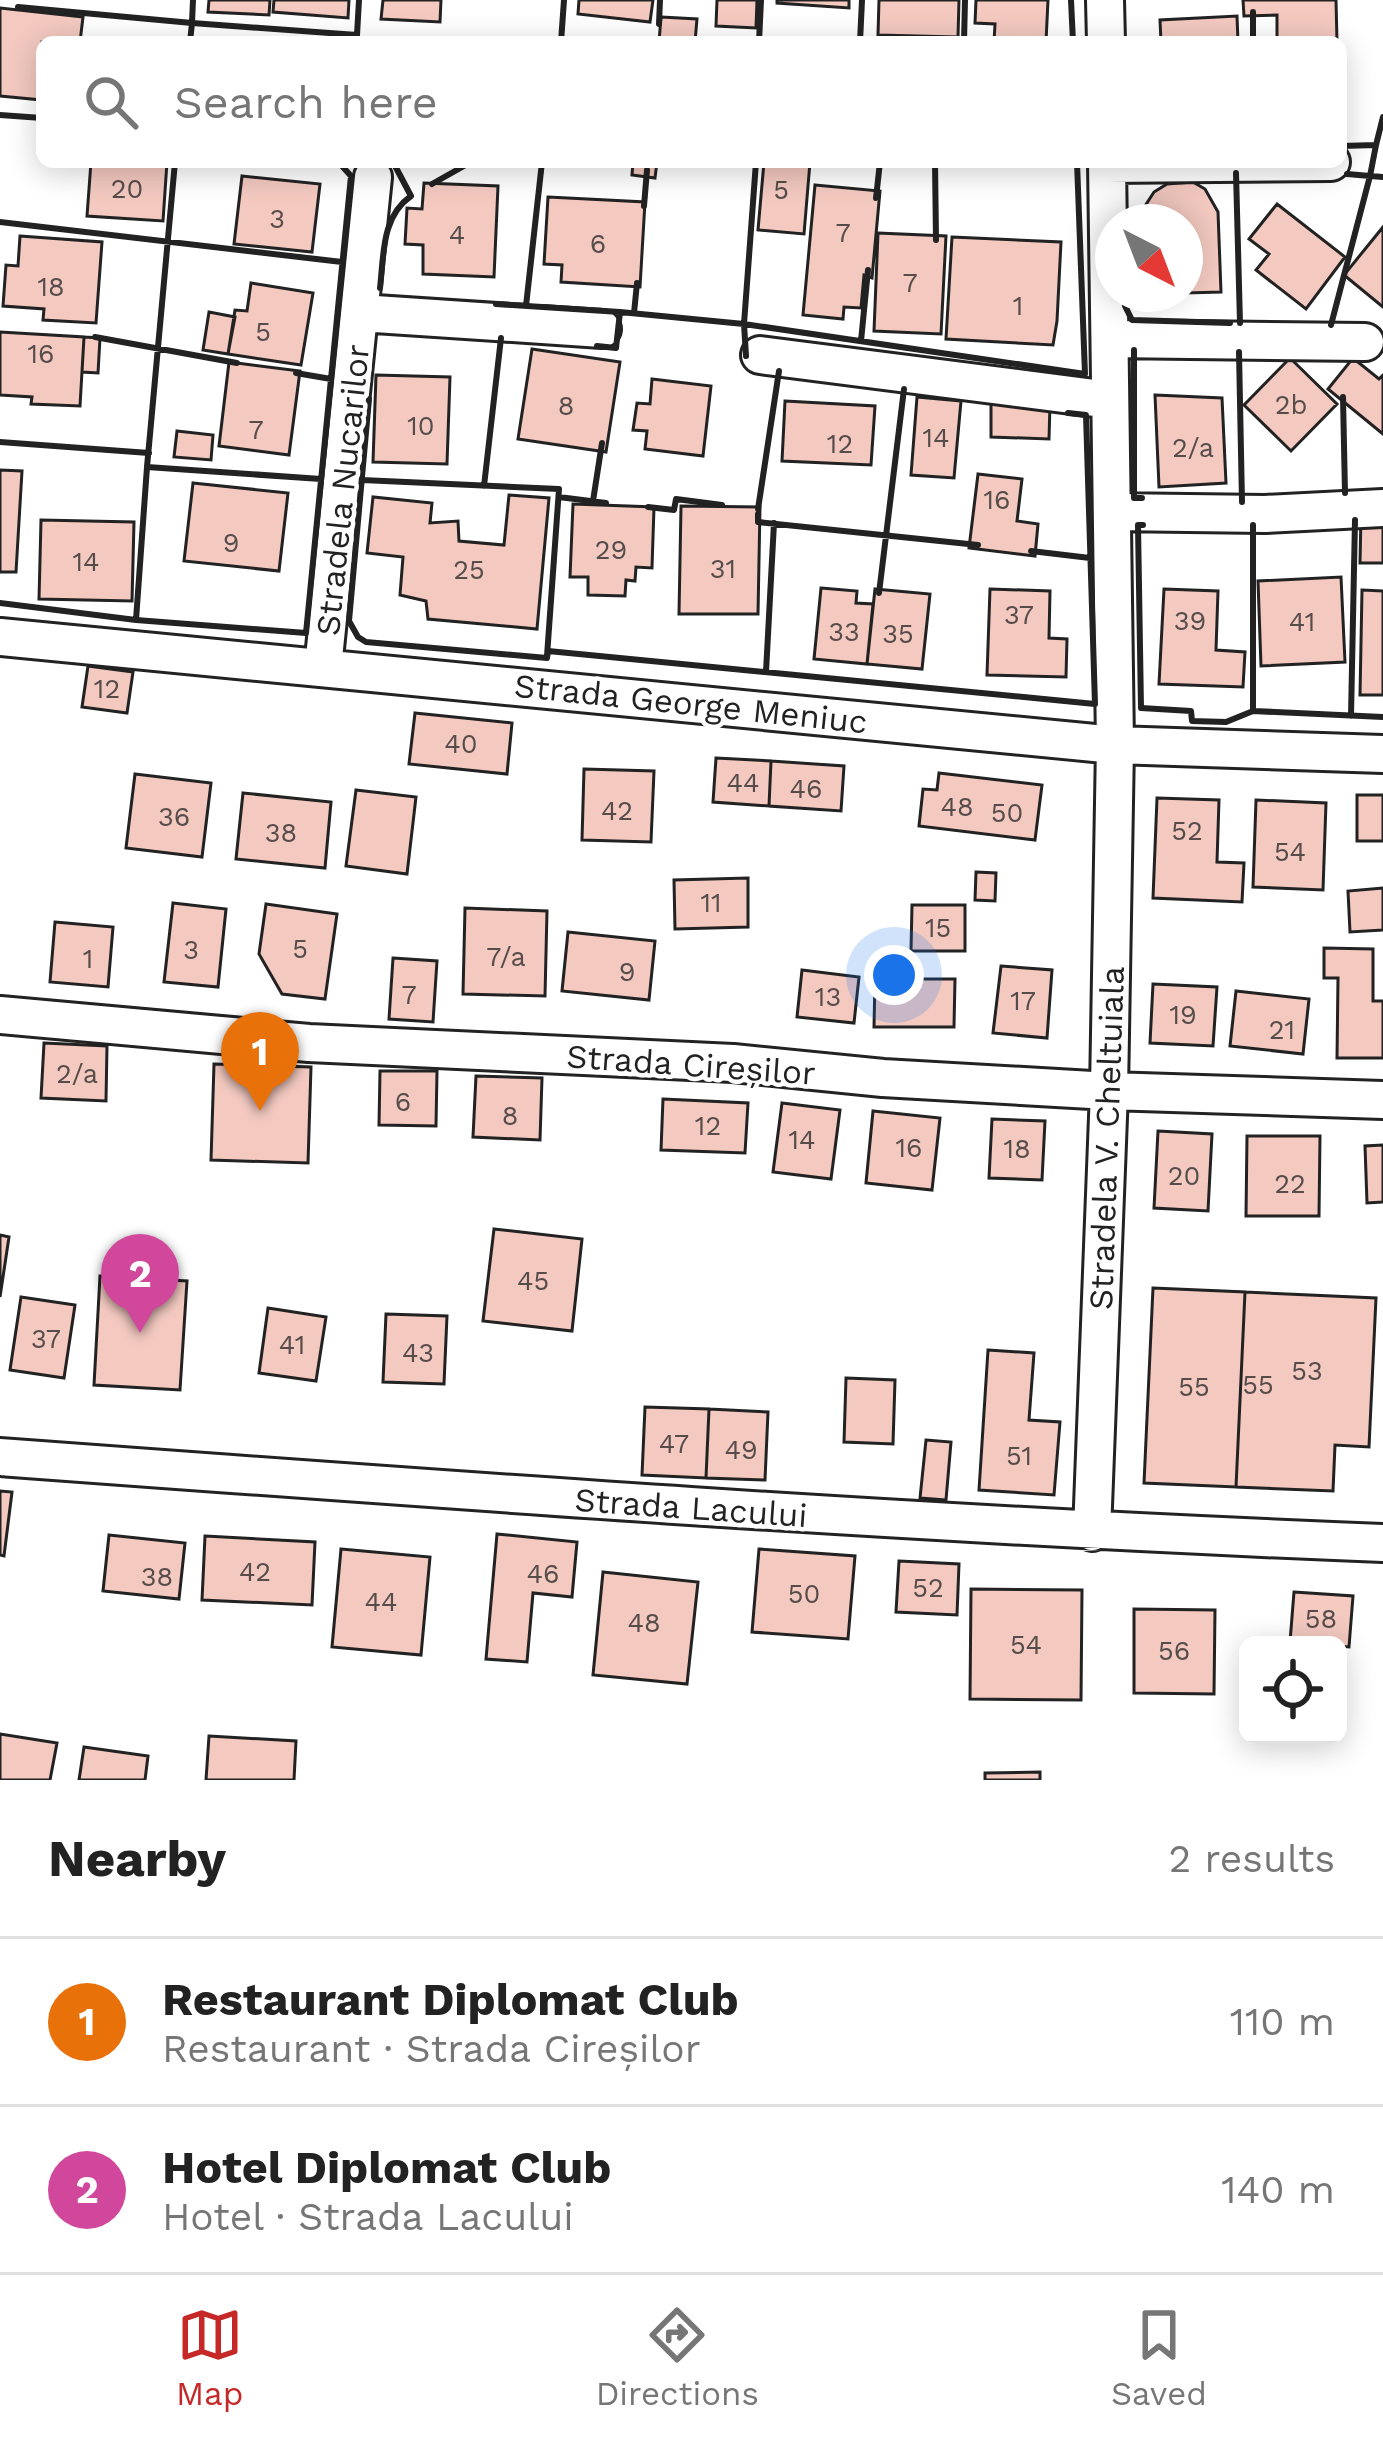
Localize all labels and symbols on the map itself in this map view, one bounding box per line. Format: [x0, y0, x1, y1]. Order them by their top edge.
house number: 20 [111, 173, 143, 205]
house number: 5 [773, 174, 789, 206]
house number: 3 [269, 203, 285, 235]
north arrow [1095, 204, 1203, 312]
house number: 7 [835, 217, 851, 249]
house number: 4 [449, 219, 465, 251]
house number: 6 [590, 228, 606, 260]
house number: 7 [902, 267, 918, 299]
house number: 18 [37, 271, 65, 303]
house number: 1 [1013, 290, 1023, 322]
house number: 5 [255, 316, 271, 348]
house number: 16 [28, 338, 54, 370]
street label: Stradela Nucarilor [308, 342, 377, 638]
house number: 2b [1275, 389, 1307, 421]
house number: 8 [558, 390, 574, 422]
house number: 10 [407, 410, 435, 442]
house number: 7 [248, 414, 264, 446]
house number: 14 [922, 422, 950, 454]
house number: 12 [827, 428, 853, 460]
house number: 2/a [1172, 432, 1214, 464]
house number: 16 [984, 484, 1010, 516]
house number: 9 [223, 527, 239, 559]
house number: 29 [595, 534, 627, 566]
house number: 14 [72, 546, 100, 578]
house number: 31 [710, 553, 736, 585]
house number: 25 [453, 554, 485, 586]
house number: 37 [1004, 599, 1034, 631]
house number: 39 [1174, 605, 1206, 637]
house number: 41 [1289, 606, 1315, 638]
house number: 33 [828, 616, 860, 648]
house number: 35 [882, 618, 914, 650]
street label: Strada George Meniuc [513, 666, 869, 741]
house number: 12 [94, 673, 120, 705]
house number: 40 [444, 728, 478, 760]
house number: 44 [727, 767, 760, 799]
house number: 46 [790, 773, 822, 805]
house number: 48 [940, 791, 974, 823]
house number: 42 [601, 795, 633, 827]
house number: 50 [991, 797, 1023, 829]
house number: 36 [158, 801, 190, 833]
house number: 52 [1171, 815, 1203, 847]
house number: 38 [265, 817, 297, 849]
house number: 54 [1274, 836, 1306, 868]
house number: 11 [700, 887, 722, 919]
house number: 15 [925, 912, 951, 944]
house number: 5 [292, 933, 308, 965]
house number: 3 [183, 934, 199, 966]
house number: 7/a [486, 941, 526, 973]
house number: 1 [83, 943, 93, 975]
your location [864, 945, 924, 1005]
house number: 9 [619, 956, 635, 988]
street label: Stradela V. Cheltuiala [1081, 965, 1132, 1311]
house number: 7 [401, 979, 417, 1011]
house number: 13 [815, 981, 841, 1013]
house number: 17 [1010, 985, 1036, 1017]
house number: 19 [1169, 999, 1197, 1031]
pin: 1 [221, 1012, 299, 1111]
house number: 21 [1269, 1014, 1295, 1046]
street label: Strada Cireșilor [565, 1036, 817, 1093]
house number: 2/a [56, 1058, 98, 1090]
house number: 6 [395, 1086, 411, 1118]
house number: 8 [502, 1100, 518, 1132]
house number: 12 [695, 1110, 721, 1142]
house number: 14 [788, 1124, 816, 1156]
house number: 16 [896, 1132, 922, 1164]
house number: 18 [1003, 1133, 1031, 1165]
house number: 20 [1168, 1160, 1200, 1192]
house number: 22 [1274, 1168, 1306, 1200]
pin: 2 [101, 1234, 179, 1333]
house number: 45 [517, 1265, 549, 1297]
house number: 37 [31, 1323, 61, 1355]
house number: 41 [279, 1329, 305, 1361]
house number: 43 [402, 1337, 434, 1369]
house number: 53 [1291, 1355, 1323, 1387]
house number: 55 [1242, 1369, 1274, 1401]
house number: 55 [1178, 1371, 1210, 1403]
house number: 47 [659, 1428, 689, 1460]
house number: 49 [724, 1434, 758, 1466]
house number: 51 [1006, 1440, 1032, 1472]
street label: Strada Lacului [573, 1480, 809, 1535]
house number: 42 [239, 1556, 271, 1588]
house number: 46 [527, 1558, 559, 1590]
house number: 38 [141, 1561, 173, 1593]
house number: 52 [912, 1572, 944, 1604]
house number: 50 [788, 1578, 820, 1610]
house number: 44 [365, 1586, 398, 1618]
house number: 58 [1305, 1603, 1337, 1635]
house number: 48 [627, 1607, 661, 1639]
house number: 54 [1010, 1629, 1042, 1661]
house number: 56 [1158, 1635, 1190, 1667]

